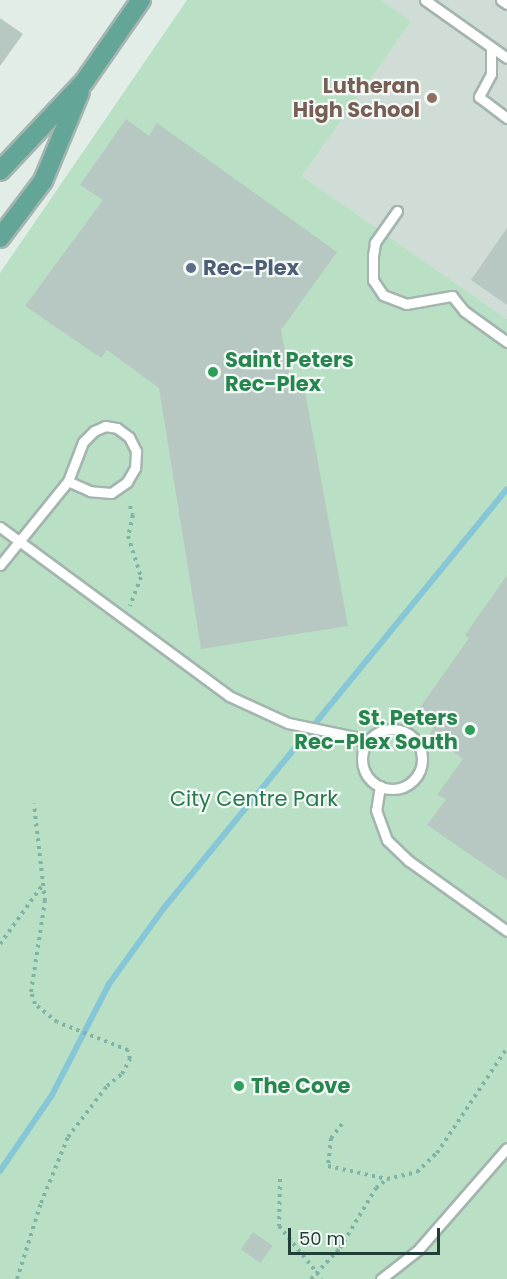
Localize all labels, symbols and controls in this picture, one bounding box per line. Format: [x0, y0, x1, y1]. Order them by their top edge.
place label: Lutheran High School [293, 73, 420, 123]
marker: Lutheran High School [425, 91, 439, 105]
place label: Rec-Plex [203, 255, 299, 281]
marker: Rec-Plex [184, 261, 198, 275]
place label: Saint Peters Rec-Plex [225, 347, 354, 397]
marker: Saint Peters Rec-Plex [206, 365, 220, 379]
place label: St. Peters Rec-Plex South [294, 705, 458, 755]
marker: St. Peters Rec-Plex South [463, 723, 477, 737]
park label: City Centre Park [170, 786, 338, 812]
place label: The Cove [251, 1073, 350, 1099]
marker: The Cove [232, 1079, 246, 1093]
scale bar [291, 1216, 442, 1254]
text: 50 m [299, 1226, 345, 1251]

